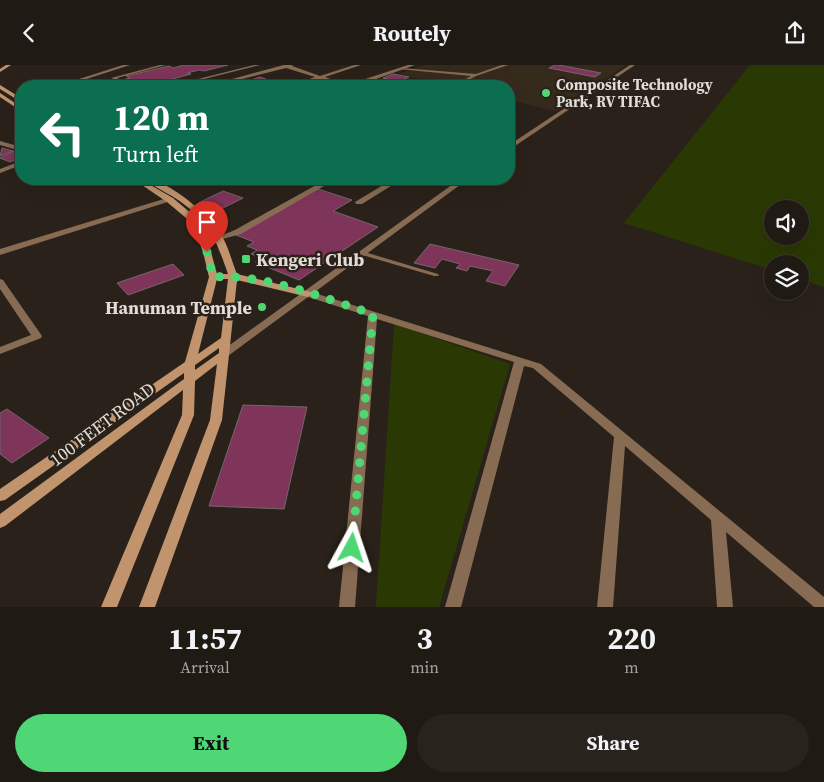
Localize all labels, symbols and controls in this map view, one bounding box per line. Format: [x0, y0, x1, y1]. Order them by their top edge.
text: Routely [373, 18, 451, 48]
icon: back [15, 19, 43, 47]
icon: share [781, 19, 809, 47]
place label: Composite Technology Park, RV TIFAC [556, 74, 713, 112]
marker: Composite Technology Park, RV TIFAC [540, 87, 552, 99]
text: 120 m [113, 94, 209, 142]
icon: left [30, 100, 95, 165]
text: Turn left [113, 139, 198, 169]
map controls [764, 200, 809, 300]
button: sound [764, 200, 809, 245]
pin [186, 201, 228, 252]
icon: arrive [193, 208, 221, 236]
place label: Kengeri Club [256, 247, 364, 272]
marker: Kengeri Club [240, 253, 252, 265]
button: layers [764, 255, 809, 300]
place label: Hanuman Temple [105, 295, 252, 320]
marker: Hanuman Temple [256, 301, 268, 313]
street label: 100 FEET ROAD [44, 376, 160, 472]
position arrow [325, 521, 377, 573]
text: 11:57 [168, 618, 242, 659]
text: 3 [416, 618, 433, 659]
text: 220 [607, 618, 656, 659]
text: Arrival [180, 656, 230, 678]
text: min [410, 656, 439, 678]
text: m [624, 656, 639, 678]
button: Exit [15, 714, 407, 772]
button: Share [417, 714, 809, 772]

